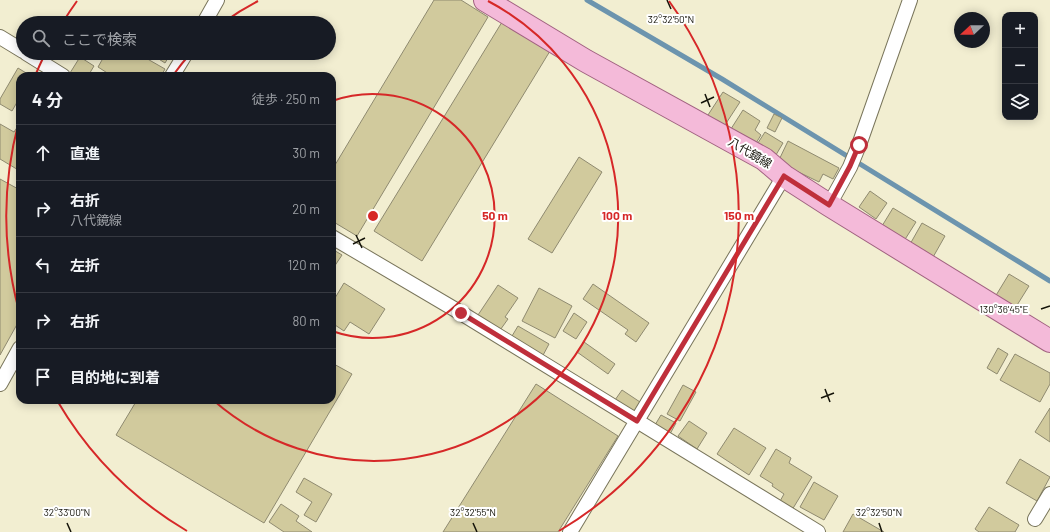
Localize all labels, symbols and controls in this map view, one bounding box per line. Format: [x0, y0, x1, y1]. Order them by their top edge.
north arrow [954, 12, 990, 48]
map controls [1002, 12, 1038, 120]
button: + [1002, 12, 1038, 48]
text: 32°32'50"N [648, 13, 694, 25]
search box [16, 16, 336, 60]
icon: search [30, 27, 52, 49]
text: ここで検索 [62, 30, 137, 48]
button: − [1002, 48, 1038, 84]
button: layers [1002, 84, 1038, 120]
text: 4 分 [32, 89, 63, 109]
text: 徒歩 · 250 m [252, 91, 320, 107]
street label: 八代鏡線 [726, 134, 775, 171]
route start [850, 136, 868, 154]
icon: ahead [32, 142, 54, 164]
text: 直進 [70, 144, 100, 162]
text: 30 m [293, 145, 320, 161]
text: 右折 [70, 191, 100, 209]
icon: right [32, 198, 54, 220]
text: 20 m [292, 201, 320, 217]
text: 50 m [482, 208, 508, 222]
text: 100 m [602, 208, 632, 222]
text: 150 m [724, 208, 754, 222]
centre of rings [366, 209, 380, 223]
text: 八代鏡線 [70, 212, 122, 228]
icon: left [32, 254, 54, 276]
text: 左折 [70, 256, 100, 274]
text: 120 m [288, 257, 320, 273]
text: 130°36'45"E [980, 303, 1028, 315]
route end [452, 304, 470, 322]
icon: right [32, 310, 54, 332]
text: 右折 [70, 312, 100, 330]
text: 80 m [293, 313, 320, 329]
icon: arrive [32, 366, 54, 388]
text: 目的地に到着 [70, 368, 160, 386]
text: 32°33'00"N [44, 506, 90, 518]
text: 32°32'55"N [450, 506, 496, 518]
text: 32°32'50"N [856, 506, 902, 518]

